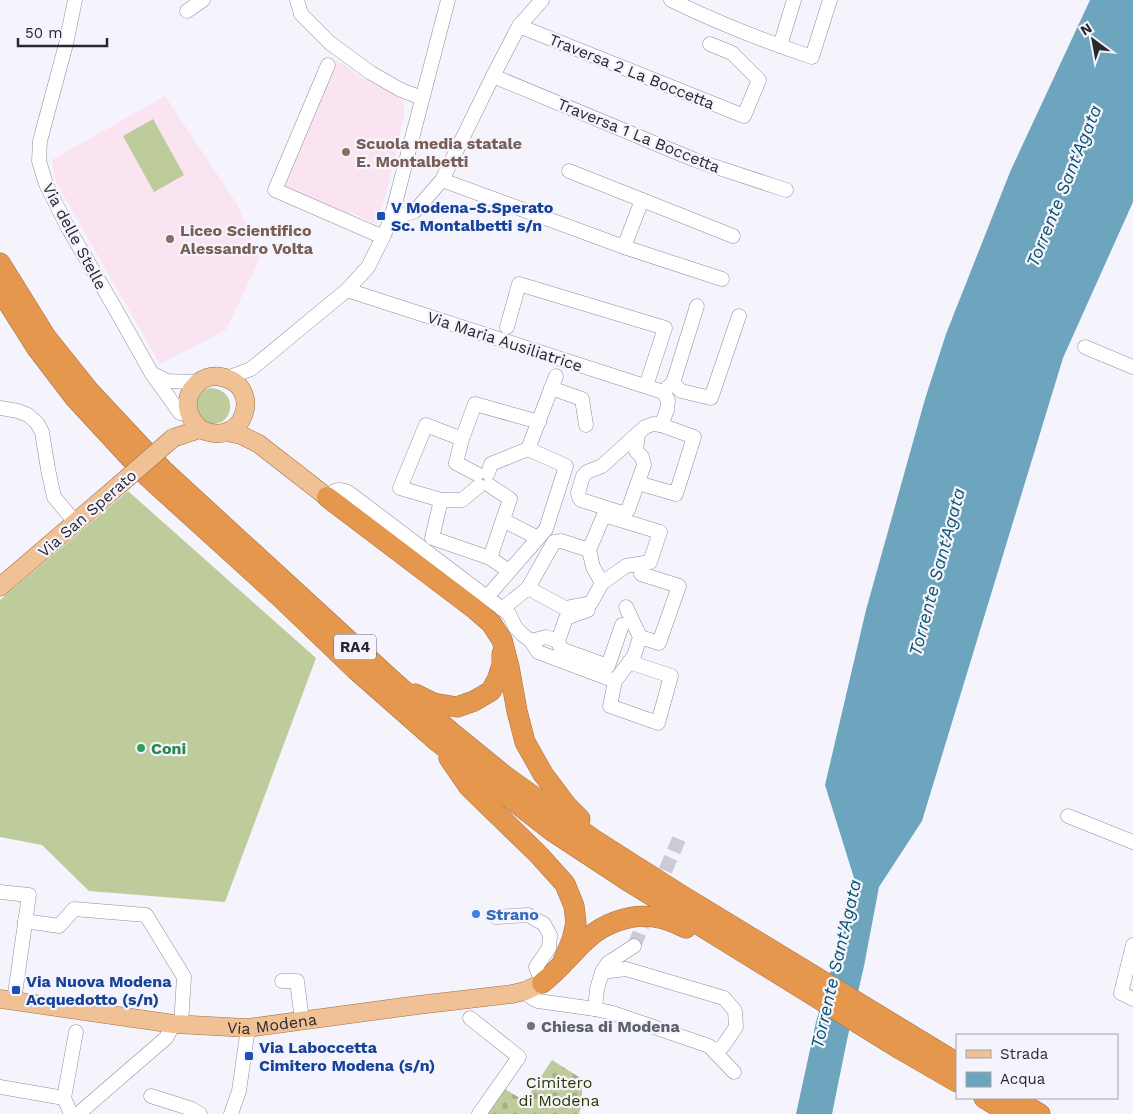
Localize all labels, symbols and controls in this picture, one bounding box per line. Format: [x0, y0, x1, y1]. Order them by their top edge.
scale bar [18, 15, 106, 47]
north arrow [1068, 15, 1118, 65]
text: N [1077, 19, 1095, 39]
text: 50 m [25, 24, 62, 42]
street label: Traversa 2 La Boccetta [546, 30, 717, 113]
street label: Traversa 1 La Boccetta [555, 94, 723, 177]
water label: Torrente Sant'Agata [1021, 102, 1106, 270]
place label: Scuola media statale E. Montalbetti [356, 134, 522, 171]
marker: Scuola media statale E. Montalbetti [340, 146, 352, 158]
street label: Via delle Stelle [39, 180, 111, 293]
place label: V Modena-S.Sperato Sc. Montalbetti s/n [391, 198, 554, 235]
marker: V Modena-S.Sperato Sc. Montalbetti s/n [375, 210, 387, 222]
place label: Liceo Scientifico Alessandro Volta [180, 221, 314, 258]
marker: Liceo Scientifico Alessandro Volta [164, 233, 176, 245]
street label: Via Maria Ausiliatrice [425, 307, 585, 376]
street label: Via San Sperato [34, 466, 140, 561]
water label: Torrente Sant'Agata [904, 486, 969, 658]
road number: RA4 [334, 634, 376, 660]
place label: Coni [151, 739, 186, 758]
marker: Coni [135, 742, 147, 754]
water label: Torrente Sant'Agata [806, 877, 865, 1050]
place label: Strano [486, 905, 539, 924]
marker: Strano [470, 908, 482, 920]
place label: Via Nuova Modena Acquedotto (s/n) [26, 972, 172, 1009]
marker: Via Nuova Modena Acquedotto (s/n) [10, 984, 22, 996]
street label: Via Modena [226, 1010, 318, 1038]
place label: Chiesa di Modena [541, 1017, 681, 1036]
marker: Chiesa di Modena [525, 1020, 537, 1032]
legend [956, 1034, 1118, 1099]
place label: Via Laboccetta Cimitero Modena (s/n) [259, 1038, 435, 1075]
text: Strada [1000, 1045, 1049, 1063]
marker: Via Laboccetta Cimitero Modena (s/n) [243, 1050, 255, 1062]
text: Acqua [1000, 1070, 1046, 1088]
park label: Cimitero di Modena [518, 1073, 600, 1110]

